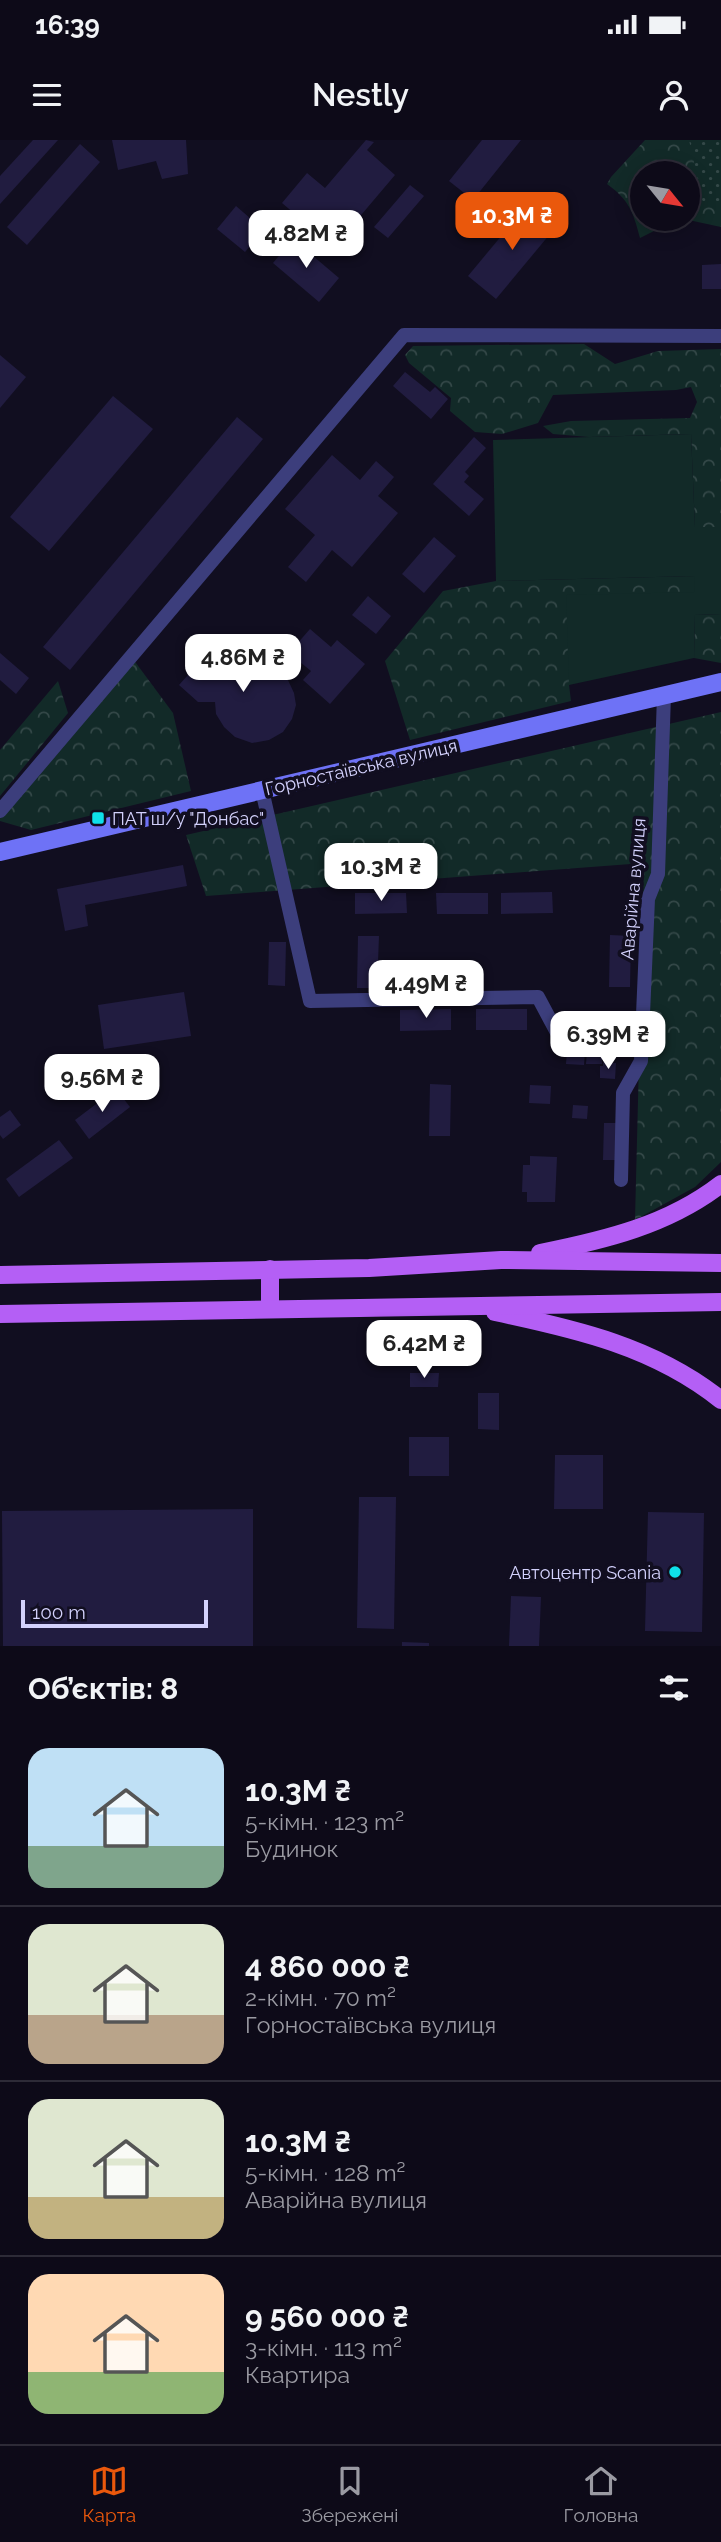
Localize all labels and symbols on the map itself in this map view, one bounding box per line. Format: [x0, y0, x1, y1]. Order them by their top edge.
north arrow [630, 161, 700, 231]
pin: 10.3M ₴ [447, 192, 577, 252]
pin: 4.82M ₴ [241, 211, 371, 270]
pin: 4.86M ₴ [178, 634, 308, 694]
street label: Горностаївська вулиця [263, 735, 459, 799]
place label: ПАТ ш/у "Донбас" [112, 808, 264, 829]
marker: ПАТ ш/у "Донбас" [90, 810, 106, 826]
street label: Аварійна вулиця [616, 817, 650, 961]
pin: 10.3M ₴ [316, 844, 446, 903]
pin: 4.49M ₴ [361, 960, 491, 1020]
pin: 6.39M ₴ [543, 1012, 673, 1071]
pin: 9.56M ₴ [37, 1054, 167, 1114]
pin: 6.42M ₴ [359, 1320, 489, 1380]
place label: Автоцентр Scania [509, 1562, 661, 1583]
marker: Автоцентр Scania [667, 1564, 683, 1580]
scale bar [21, 1597, 208, 1629]

